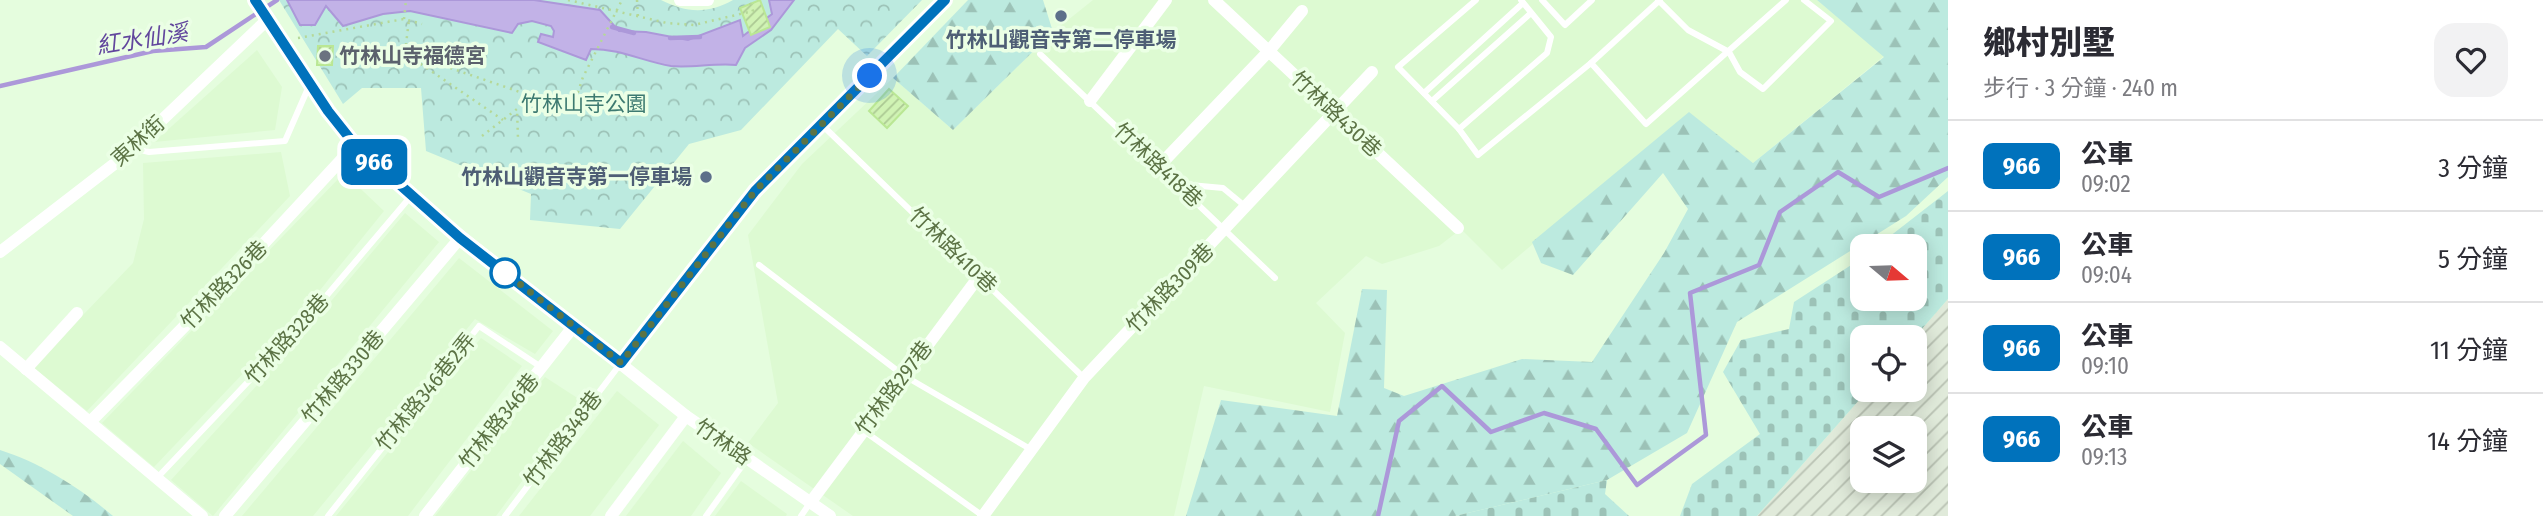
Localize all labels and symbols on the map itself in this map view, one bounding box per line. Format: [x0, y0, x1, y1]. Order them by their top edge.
marker: 竹林山觀音寺第二停車場 [1053, 8, 1069, 24]
water label: 紅水仙溪 [94, 18, 193, 60]
place label: 竹林山觀音寺第二停車場 [946, 27, 1177, 53]
place label: 竹林山寺福德宮 [339, 43, 486, 69]
marker: 竹林山寺福德宮 [317, 48, 333, 64]
your location [852, 58, 887, 93]
street label: 竹林路430巷 [1285, 66, 1387, 162]
park label: 竹林山寺公園 [521, 91, 647, 117]
street label: 東林街 [106, 110, 170, 172]
street label: 竹林路418巷 [1108, 117, 1208, 213]
line badge: 966 [334, 139, 414, 185]
place label: 竹林山觀音寺第一停車場 [461, 164, 692, 190]
marker: 竹林山觀音寺第一停車場 [698, 169, 714, 185]
street label: 竹林路410巷 [904, 202, 1002, 298]
north arrow [1850, 234, 1927, 312]
street label: 竹林路326巷 [175, 235, 273, 335]
street label: 竹林路309巷 [1121, 238, 1219, 338]
unlabelled marker [490, 258, 520, 288]
street label: 竹林路328巷 [240, 288, 334, 390]
street label: 竹林路330巷 [296, 325, 390, 429]
street label: 竹林路346巷2弄 [371, 328, 481, 456]
street label: 竹林路297巷 [850, 336, 938, 440]
street label: 竹林路346巷 [454, 368, 544, 474]
street label: 竹林路348巷 [518, 386, 608, 492]
street label: 竹林路 [690, 413, 756, 471]

